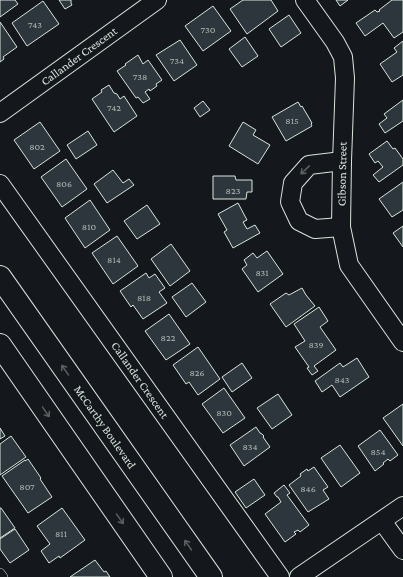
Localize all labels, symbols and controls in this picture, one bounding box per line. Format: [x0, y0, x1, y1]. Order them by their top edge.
house number: 743 [28, 19, 42, 30]
street label: Callander Crescent [38, 23, 121, 88]
house number: 730 [201, 24, 216, 35]
house number: 734 [170, 55, 184, 66]
house number: 738 [133, 71, 147, 82]
house number: 742 [107, 102, 121, 113]
house number: 815 [285, 115, 299, 126]
house number: 802 [29, 141, 45, 152]
street label: Gibson Street [334, 141, 350, 206]
one-way arrow [300, 165, 310, 175]
house number: 806 [56, 178, 72, 189]
house number: 823 [226, 185, 241, 196]
house number: 810 [82, 221, 97, 232]
house number: 814 [107, 254, 121, 265]
house number: 831 [255, 267, 269, 278]
house number: 818 [137, 292, 151, 303]
house number: 822 [161, 332, 176, 343]
street label: Callander Crescent [108, 339, 172, 422]
house number: 839 [309, 339, 323, 350]
one-way arrow [61, 365, 69, 376]
house number: 826 [189, 367, 205, 378]
house number: 843 [334, 374, 350, 385]
street label: McCarthy Boulevard [71, 383, 139, 472]
one-way arrow [42, 406, 50, 417]
house number: 830 [216, 407, 232, 418]
house number: 834 [242, 441, 258, 452]
house number: 854 [370, 446, 386, 457]
house number: 807 [19, 481, 35, 492]
house number: 846 [300, 483, 316, 494]
one-way arrow [116, 513, 124, 524]
house number: 811 [55, 528, 67, 539]
one-way arrow [184, 540, 192, 551]

